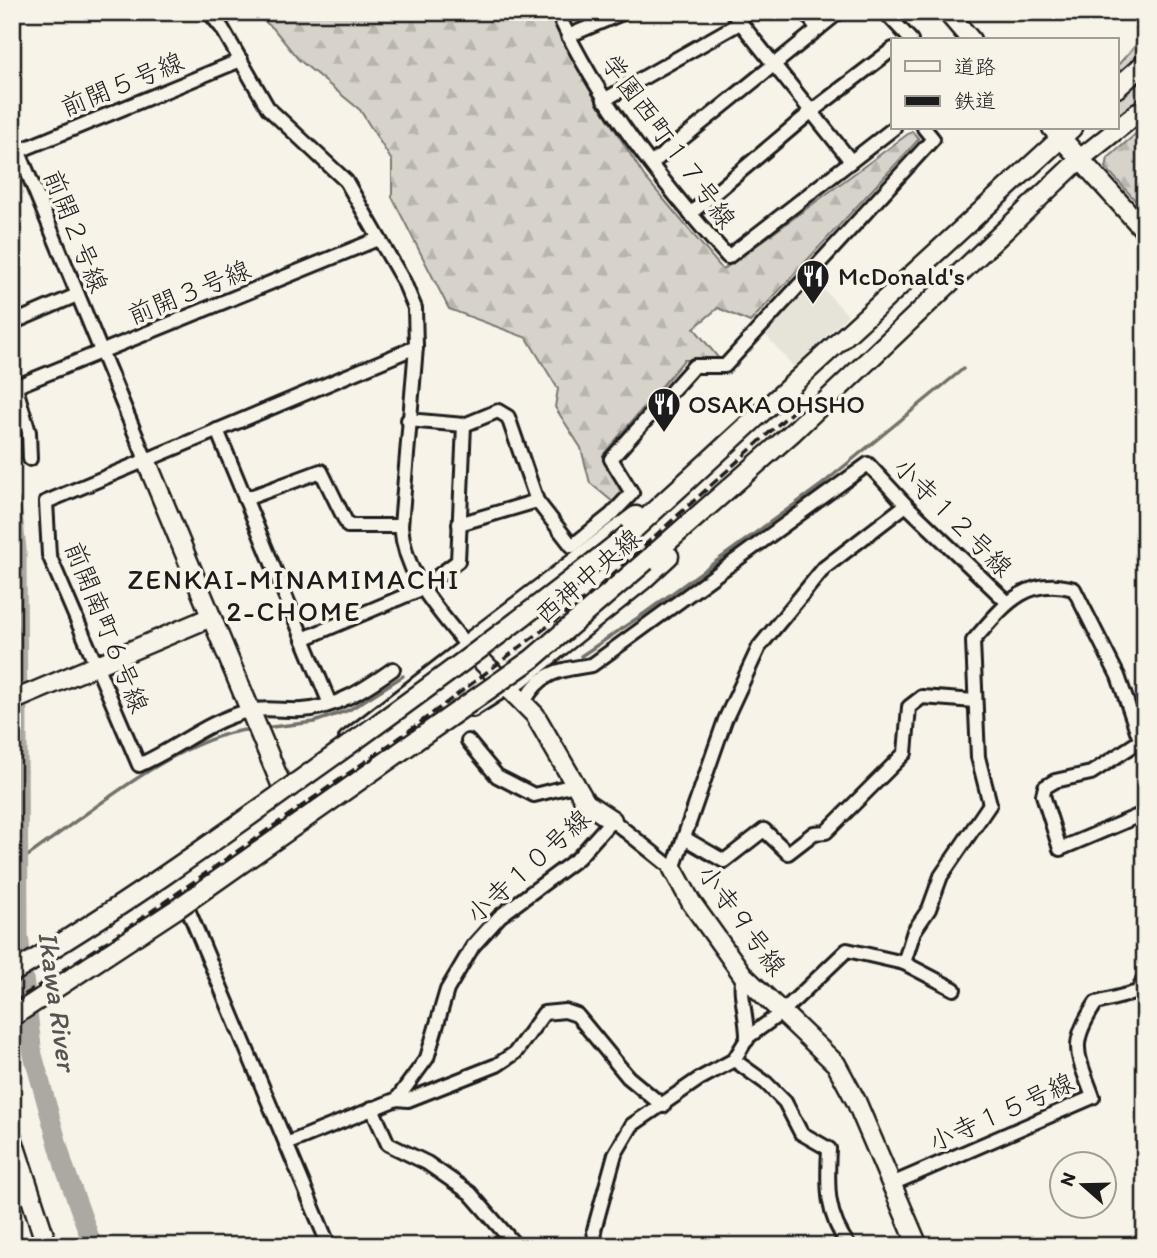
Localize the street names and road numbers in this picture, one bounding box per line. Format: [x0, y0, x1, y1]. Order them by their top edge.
street label: 前開５号線 [56, 45, 188, 123]
street label: 学園西町１７号線 [595, 47, 743, 235]
street label: 前開２号線 [37, 165, 115, 297]
street label: 前開３号線 [123, 253, 255, 331]
street label: 小寺１２号線 [887, 451, 1019, 583]
street label: 西神中央線 [528, 521, 648, 631]
street label: 前開南町６号線 [58, 537, 156, 717]
street label: 小寺１０号線 [459, 802, 597, 930]
street label: 小寺９号線 [691, 858, 793, 982]
street label: 小寺１５号線 [923, 1066, 1079, 1158]

